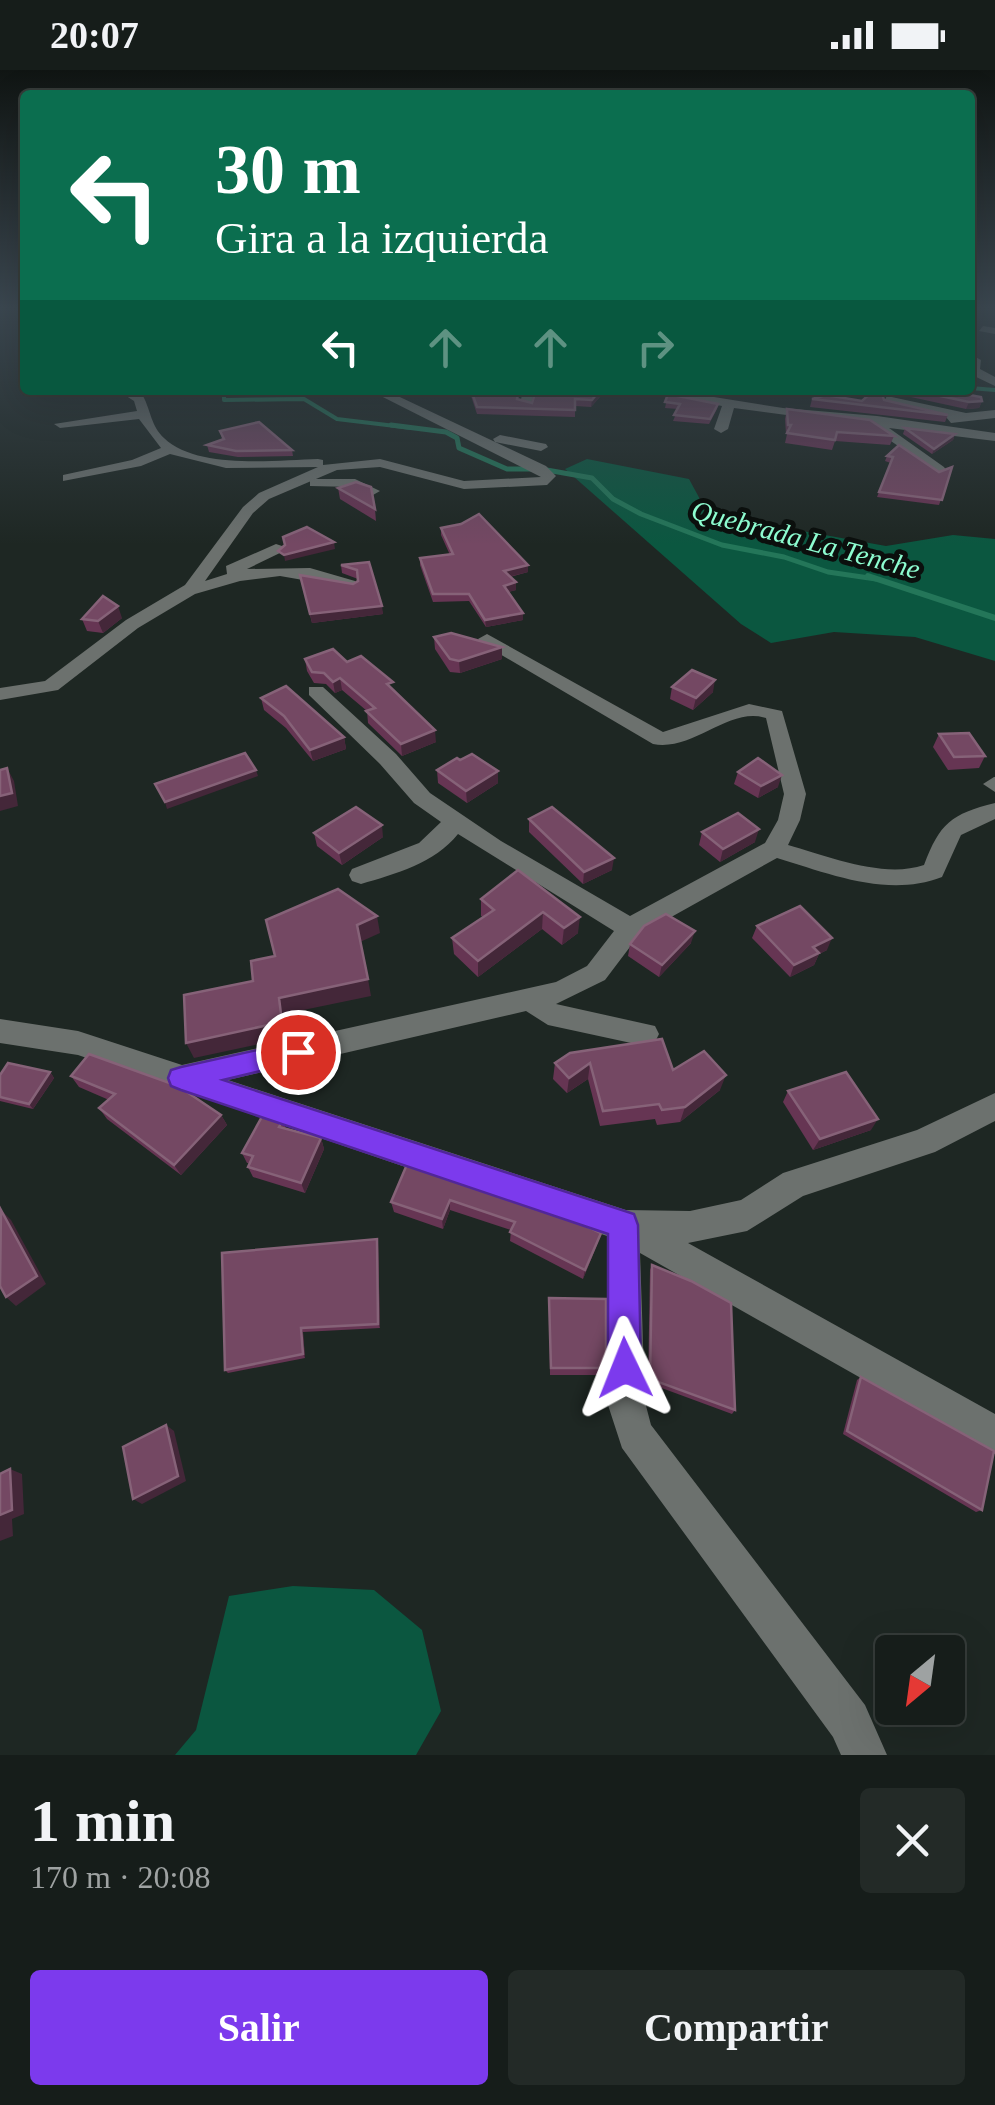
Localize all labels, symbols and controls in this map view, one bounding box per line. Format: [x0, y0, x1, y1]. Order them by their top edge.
text: 20:07 [50, 14, 139, 56]
icon: left [50, 130, 180, 260]
text: 30 m [215, 131, 361, 208]
text: Gira a la izquierda [215, 213, 549, 263]
icon: left [313, 320, 368, 375]
icon: ahead [418, 320, 473, 375]
icon: ahead [523, 320, 578, 375]
icon: right [628, 320, 683, 375]
water label: Quebrada La Tenche [688, 494, 924, 585]
pin [256, 1010, 341, 1095]
icon: arrive [271, 1025, 326, 1080]
position arrow [573, 1316, 677, 1420]
north arrow [875, 1635, 965, 1725]
map controls [875, 1635, 965, 1725]
text: 1 min [30, 1788, 175, 1854]
button: close [860, 1788, 965, 1893]
text: 170 m · 20:08 [30, 1859, 210, 1895]
button: Salir [30, 1970, 488, 2085]
button: Compartir [508, 1970, 965, 2085]

